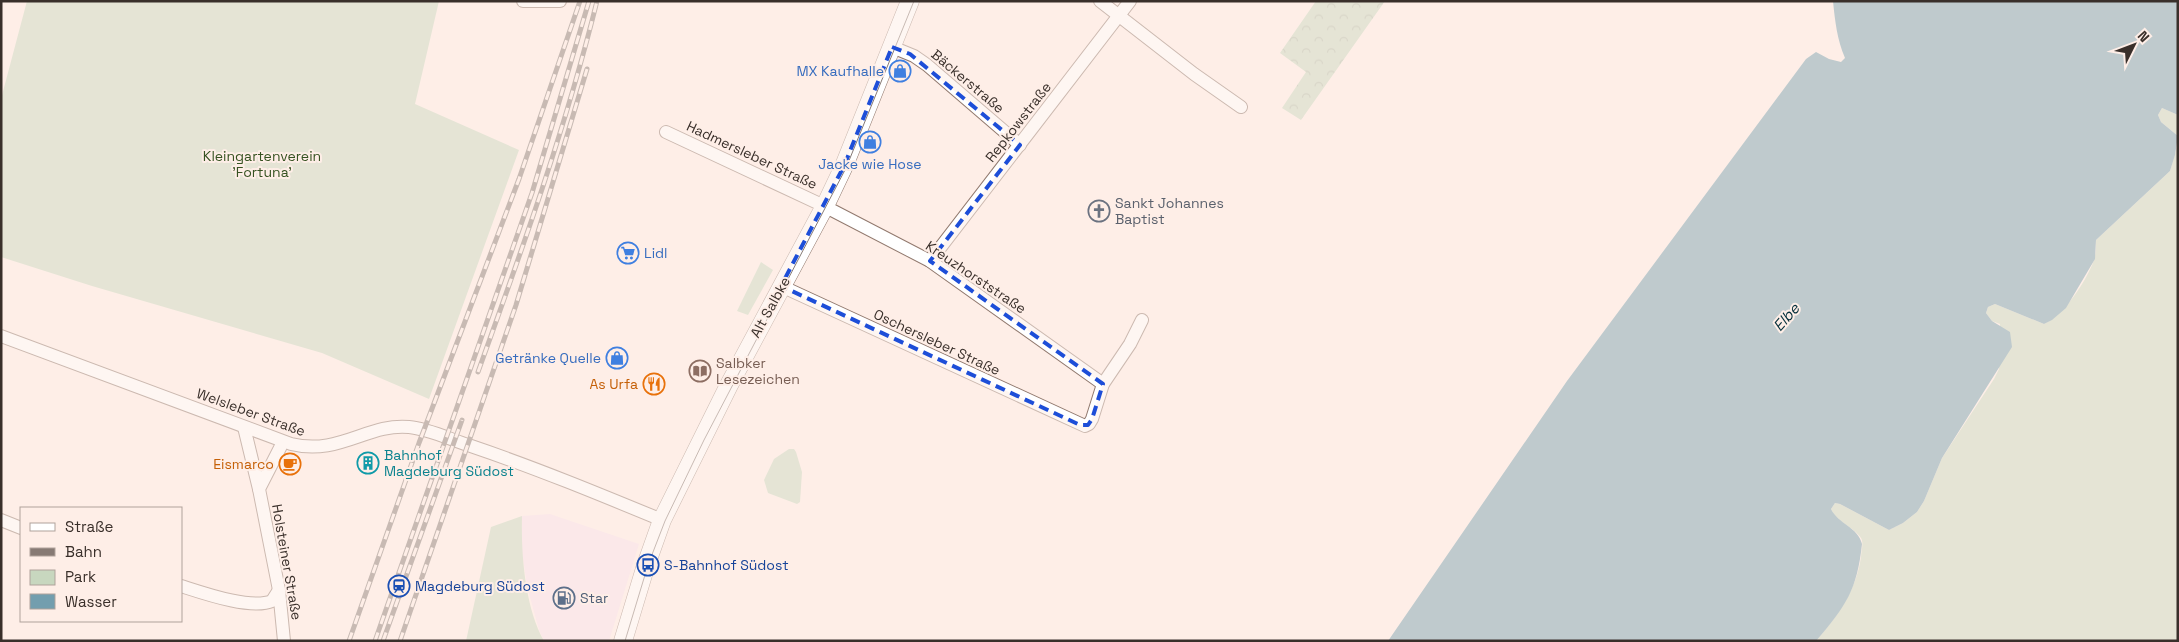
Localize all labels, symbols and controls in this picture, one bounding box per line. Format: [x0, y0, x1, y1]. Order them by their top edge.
north arrow [2109, 20, 2159, 70]
text: N [2134, 27, 2153, 46]
street label: Bäckerstraße [928, 45, 1008, 117]
shop icon: MX Kaufhalle [888, 59, 912, 83]
place label: MX Kaufhalle [796, 62, 884, 80]
street label: Repkowstraße [981, 78, 1055, 166]
street label: Hadmersleber Straße [684, 117, 820, 193]
shop icon: Jacke wie Hose [858, 130, 882, 154]
park label: Kleingartenverein 'Fortuna' [203, 147, 321, 181]
place label: Jacke wie Hose [818, 155, 922, 173]
place label: Sankt Johannes Baptist [1115, 194, 1224, 228]
church icon: Sankt Johannes Baptist [1087, 199, 1111, 223]
street label: Kreuzhorststraße [922, 237, 1030, 317]
supermarket icon: Lidl [616, 241, 640, 265]
place label: Lidl [644, 244, 668, 262]
street label: Alt Salbke [746, 273, 794, 341]
water label: Elbe [1769, 298, 1804, 335]
street label: Oschersleber Straße [871, 305, 1003, 379]
shop icon: Getränke Quelle [605, 346, 629, 370]
place label: Getränke Quelle [495, 349, 601, 367]
place label: Salbker Lesezeichen [716, 354, 800, 388]
library icon: Salbker Lesezeichen [688, 359, 712, 383]
restaurant icon: As Urfa [642, 372, 666, 396]
place label: As Urfa [589, 375, 638, 393]
street label: Welsleber Straße [194, 384, 308, 440]
place label: Bahnhof Magdeburg Südost [384, 446, 514, 480]
building icon: Bahnhof Magdeburg Südost [356, 451, 380, 475]
cafe icon: Eismarco [278, 452, 302, 476]
place label: Eismarco [213, 455, 274, 473]
street label: Holsteiner Straße [268, 503, 306, 621]
legend [20, 507, 182, 622]
text: Straße [65, 517, 114, 536]
text: Bahn [65, 542, 102, 561]
bus stop icon: S-Bahnhof Südost [636, 553, 660, 577]
place label: S-Bahnhof Südost [664, 556, 789, 574]
text: Park [65, 567, 96, 586]
station icon: Magdeburg Südost [387, 574, 411, 598]
place label: Magdeburg Südost [415, 577, 545, 595]
fuel station icon: Star [552, 586, 576, 610]
place label: Star [580, 589, 608, 607]
text: Wasser [65, 592, 117, 611]

